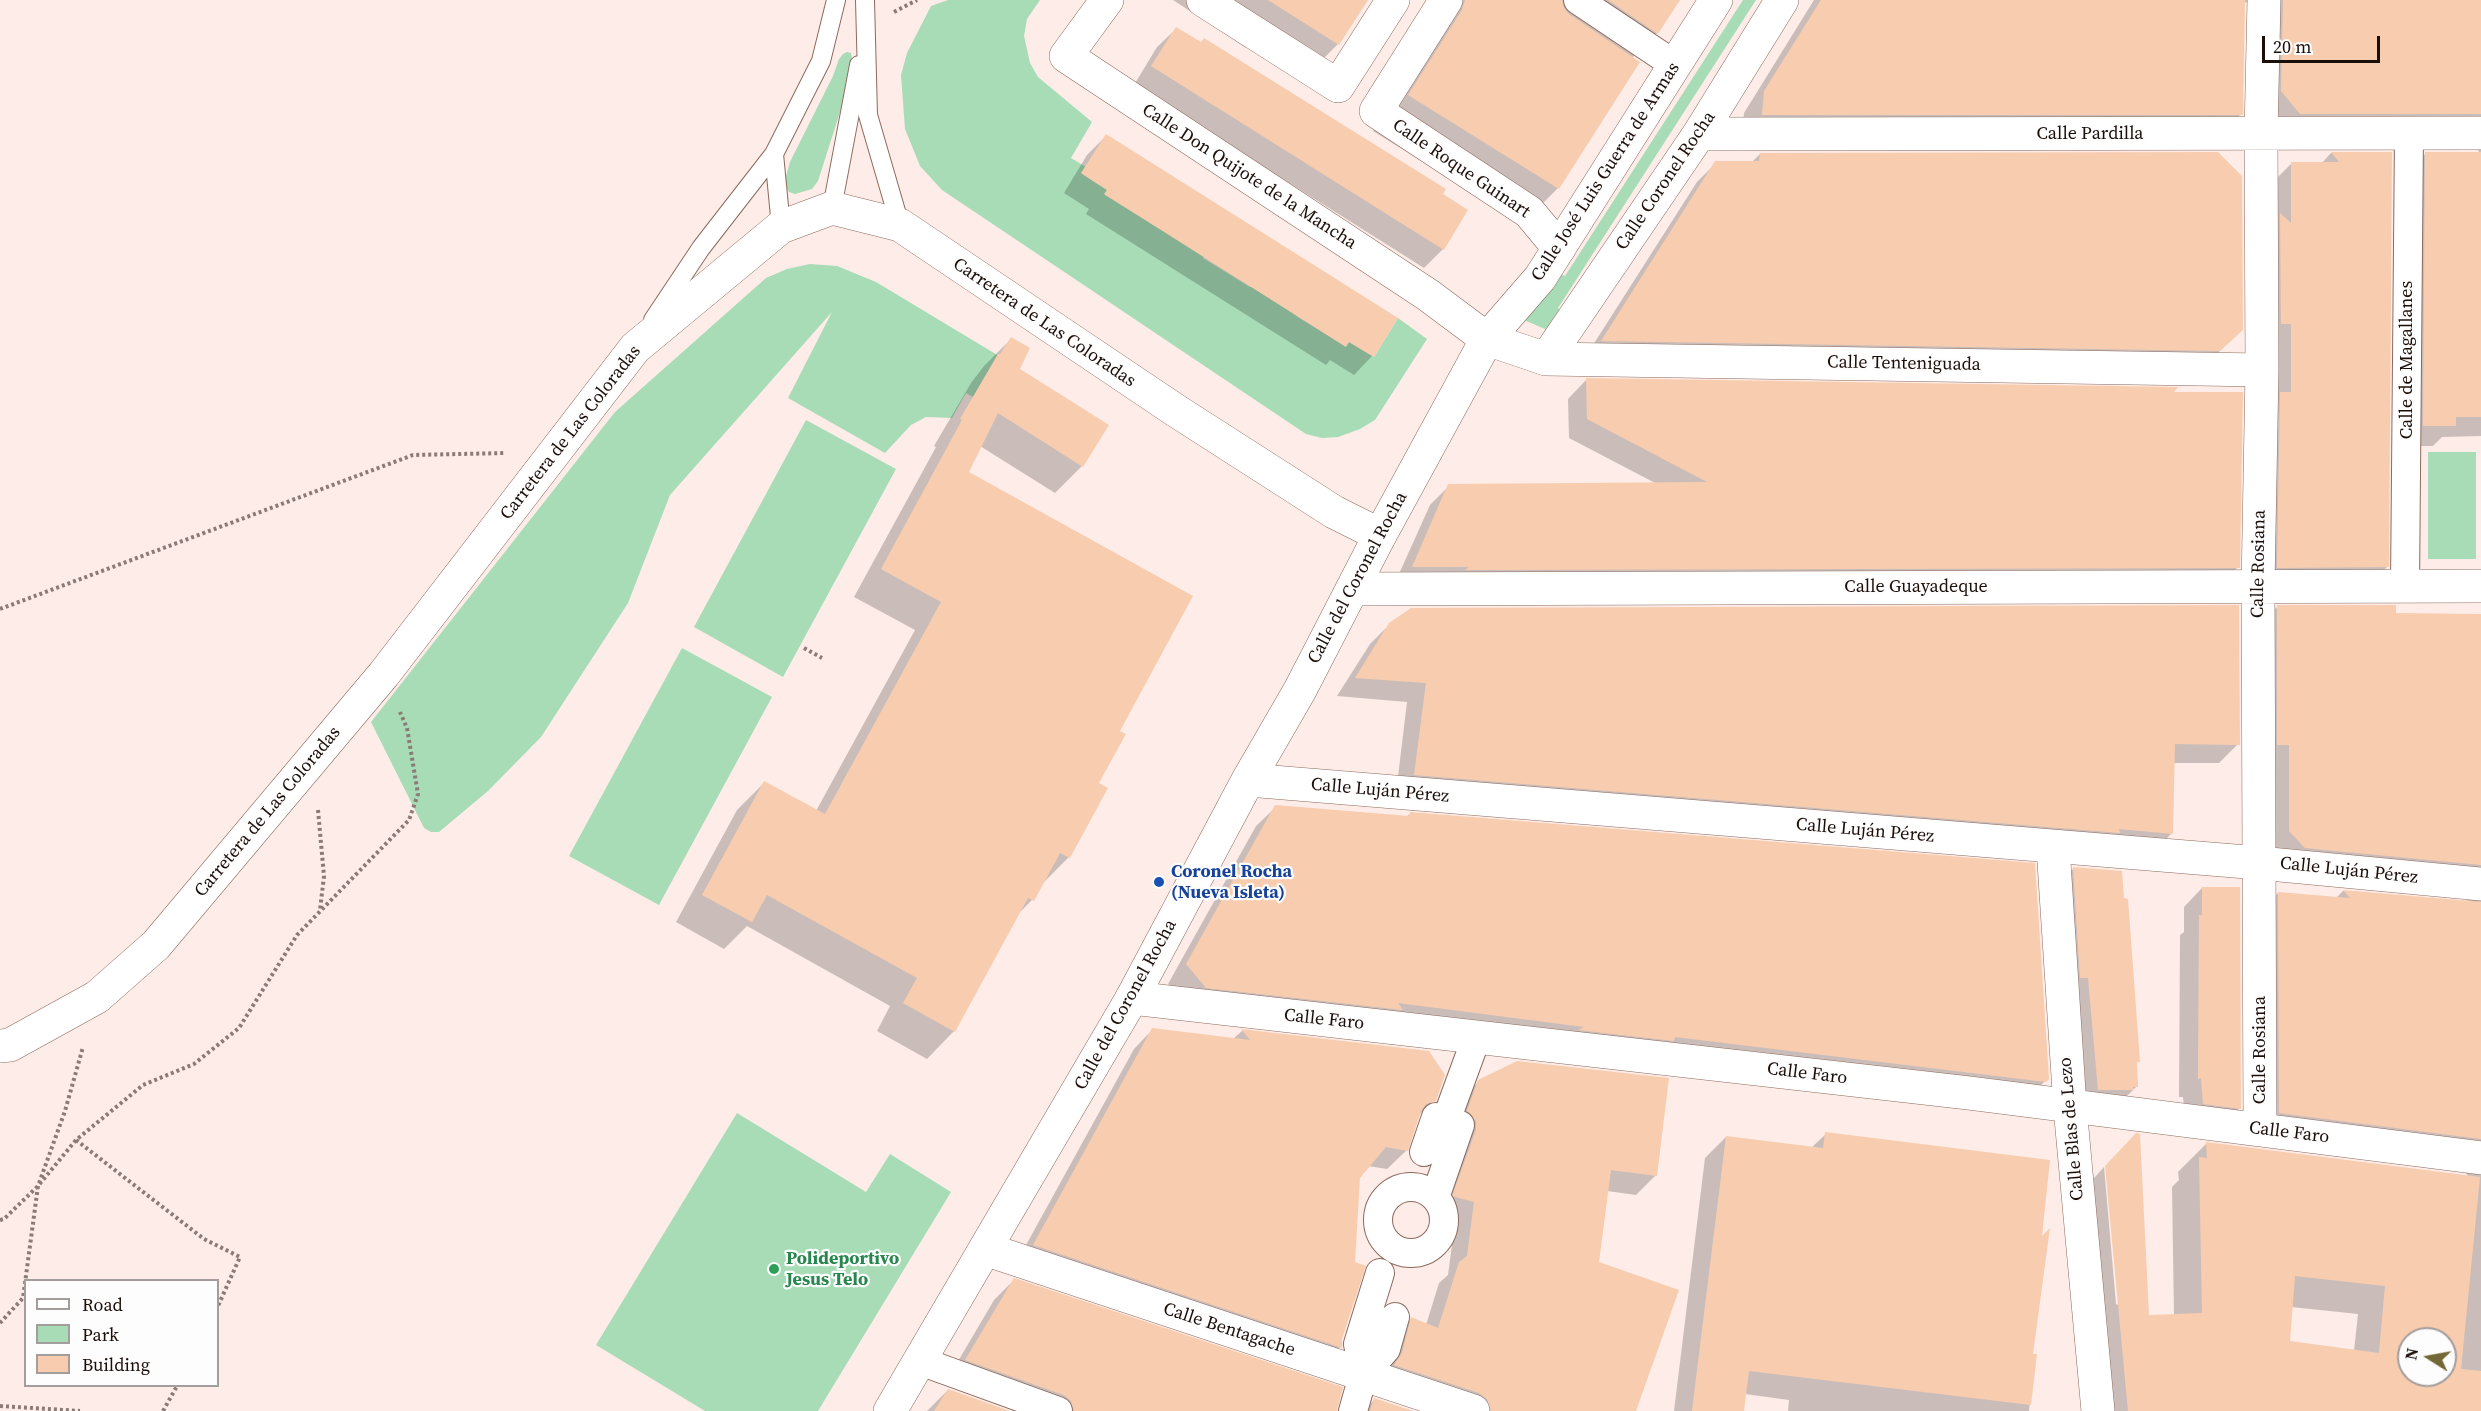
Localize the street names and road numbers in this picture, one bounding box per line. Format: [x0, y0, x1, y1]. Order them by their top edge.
street label: Calle José Luis Guerra de Armas [1527, 58, 1685, 286]
street label: Calle Don Quijote de la Mancha [1138, 99, 1360, 255]
street label: Calle Coronel Rocha [1612, 108, 1720, 254]
street label: Calle Roque Guinart [1388, 115, 1534, 223]
street label: Calle Pardilla [2036, 123, 2144, 145]
street label: Carretera de Las Coloradas [948, 254, 1140, 392]
street label: Calle de Magallanes [2396, 281, 2418, 439]
street label: Carretera de Las Coloradas [496, 341, 646, 525]
street label: Calle Tenteniguada [1827, 352, 1981, 376]
street label: Calle del Coronel Rocha [1304, 488, 1412, 668]
street label: Calle Rosiana [2247, 510, 2271, 618]
street label: Calle Guayadeque [1844, 576, 1988, 598]
street label: Carretera de Las Coloradas [190, 722, 346, 902]
street label: Calle Luján Pérez [1310, 774, 1450, 808]
street label: Calle Luján Pérez [1795, 814, 1935, 848]
street label: Calle Luján Pérez [2279, 853, 2419, 889]
street label: Calle del Coronel Rocha [1070, 916, 1182, 1094]
street label: Calle Rosiana [2249, 996, 2271, 1104]
street label: Calle Faro [1283, 1005, 1365, 1035]
street label: Calle Blas de Lezo [2055, 1056, 2089, 1202]
street label: Calle Faro [1766, 1058, 1848, 1090]
street label: Calle Faro [2248, 1117, 2330, 1149]
street label: Calle Bentagache [1160, 1298, 1298, 1362]

